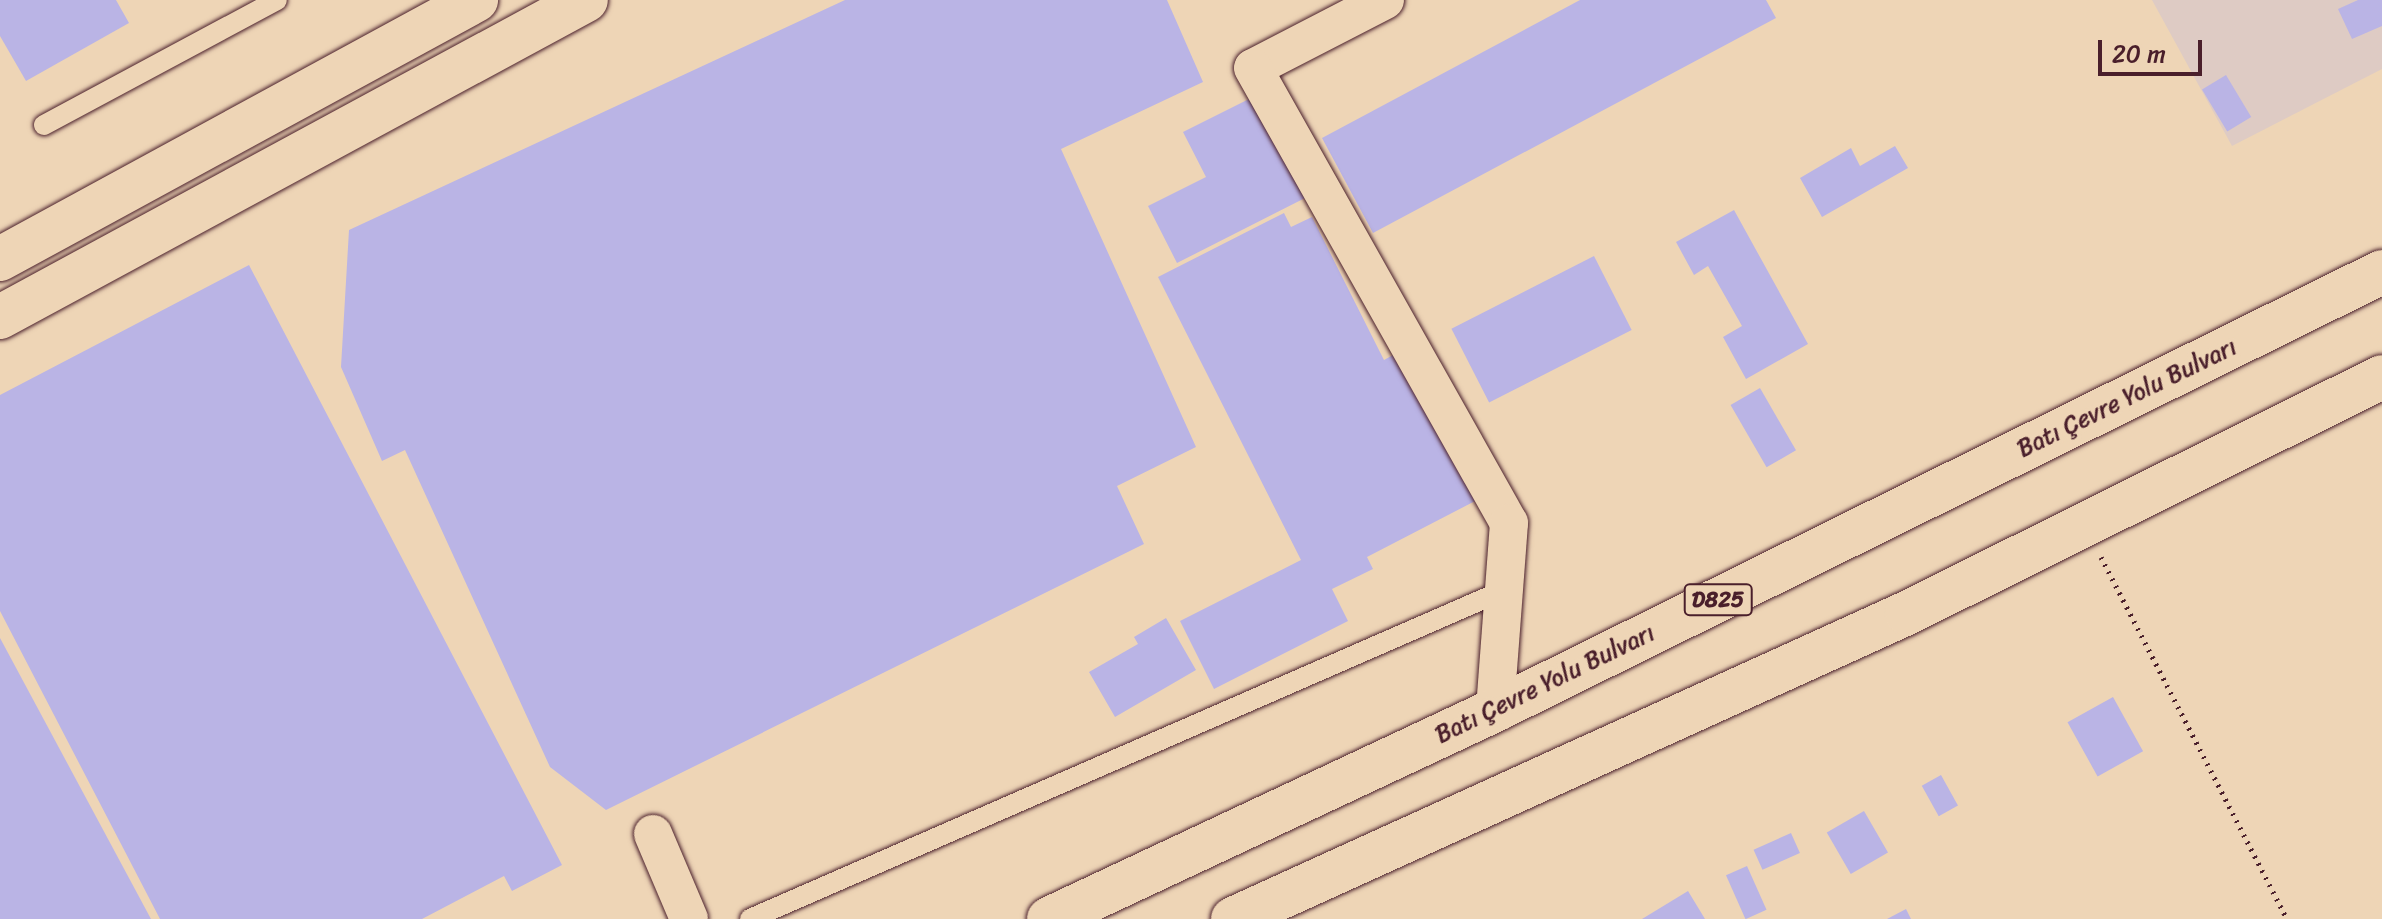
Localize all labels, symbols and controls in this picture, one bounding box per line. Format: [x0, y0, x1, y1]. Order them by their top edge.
scale bar [2102, 24, 2206, 74]
text: 20 m [2112, 33, 2166, 75]
street label: Batı Çevre Yolu Bulvarı [2012, 332, 2242, 464]
road number: D825 [1682, 582, 1754, 618]
street label: Batı Çevre Yolu Bulvarı [1430, 618, 1660, 750]

